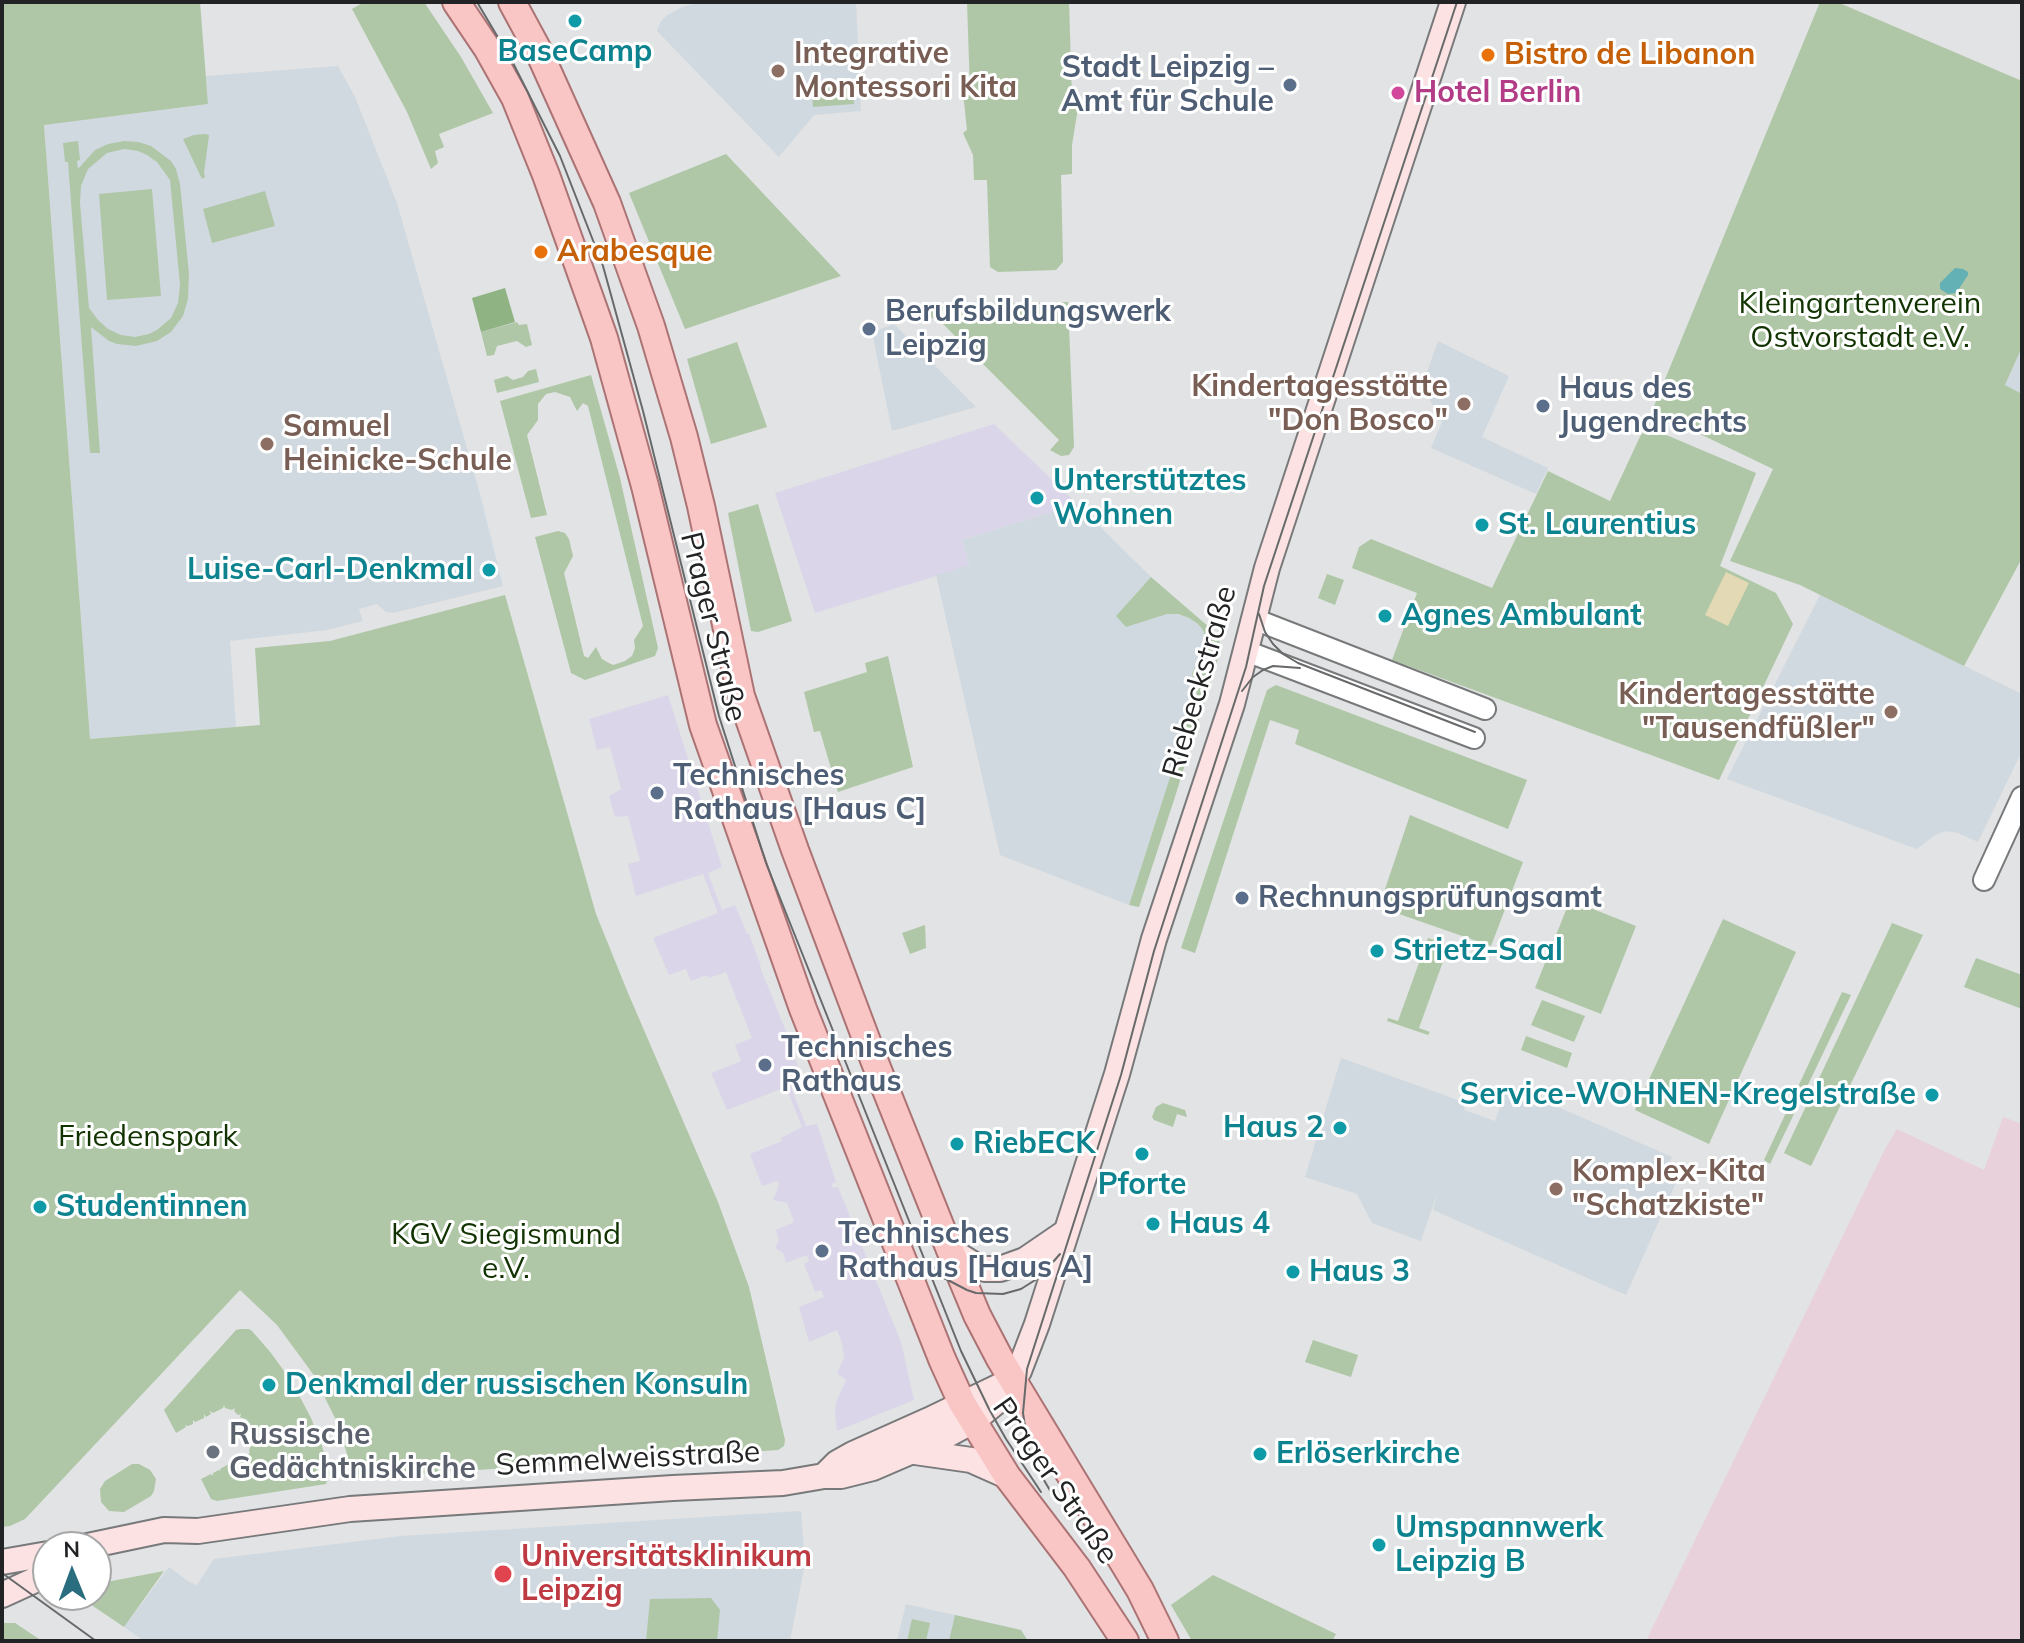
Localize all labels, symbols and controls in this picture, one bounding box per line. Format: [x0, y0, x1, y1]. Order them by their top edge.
marker: BaseCamp [566, 12, 584, 30]
place label: BaseCamp [498, 34, 652, 70]
place label: Integrative Montessori Kita [794, 36, 1017, 106]
place label: Bistro de Libanon [1504, 37, 1755, 73]
marker: Bistro de Libanon [1479, 46, 1497, 64]
place label: Stadt Leipzig – Amt für Schule [1061, 50, 1274, 120]
marker: Integrative Montessori Kita [769, 62, 787, 80]
place label: Hotel Berlin [1414, 75, 1581, 111]
marker: Stadt Leipzig – Amt für Schule [1281, 76, 1299, 94]
marker: Hotel Berlin [1389, 84, 1407, 102]
place label: Arabesque [557, 234, 713, 270]
marker: Arabesque [532, 243, 550, 261]
park label: Kleingartenverein Ostvorstadt e.V. [1739, 286, 1981, 356]
place label: Berufsbildungswerk Leipzig [885, 294, 1171, 364]
marker: Berufsbildungswerk Leipzig [860, 320, 878, 338]
place label: Kindertagesstätte "Don Bosco" [1191, 369, 1448, 440]
place label: Haus des Jugendrechts [1559, 371, 1747, 442]
marker: Kindertagesstätte "Don Bosco" [1455, 395, 1473, 413]
marker: Haus des Jugendrechts [1534, 397, 1552, 415]
place label: Samuel Heinicke-Schule [283, 409, 512, 480]
marker: Samuel Heinicke-Schule [258, 435, 276, 453]
place label: Unterstütztes Wohnen [1053, 463, 1247, 534]
marker: Unterstütztes Wohnen [1028, 489, 1046, 507]
place label: St. Laurentius [1498, 507, 1696, 543]
marker: St. Laurentius [1473, 516, 1491, 534]
street label: Prager Straße [672, 528, 754, 726]
place label: Luise-Carl-Denkmal [187, 552, 473, 588]
marker: Luise-Carl-Denkmal [480, 561, 498, 579]
street label: Riebeckstraße [1155, 582, 1245, 782]
place label: Agnes Ambulant [1401, 598, 1642, 634]
marker: Agnes Ambulant [1376, 607, 1394, 625]
place label: Kindertagesstätte "Tausendfüßler" [1618, 677, 1875, 748]
marker: Kindertagesstätte "Tausendfüßler" [1882, 703, 1900, 721]
place label: Technisches Rathaus [Haus C] [673, 758, 926, 828]
marker: Technisches Rathaus [Haus C] [648, 784, 666, 802]
place label: Rechnungsprüfungsamt [1258, 880, 1602, 916]
marker: Rechnungsprüfungsamt [1233, 889, 1251, 907]
place label: Strietz-Saal [1393, 933, 1563, 969]
marker: Strietz-Saal [1368, 942, 1386, 960]
place label: Technisches Rathaus [781, 1030, 953, 1100]
marker: Technisches Rathaus [756, 1056, 774, 1074]
place label: Service-WOHNEN-Kregelstraße [1460, 1077, 1916, 1113]
marker: Service-WOHNEN-Kregelstraße [1923, 1086, 1941, 1104]
place label: Haus 2 [1223, 1110, 1324, 1146]
park label: Friedenspark [58, 1119, 238, 1155]
marker: Haus 2 [1331, 1119, 1349, 1137]
place label: RiebECK [973, 1126, 1095, 1162]
marker: RiebECK [948, 1135, 966, 1153]
marker: Pforte [1133, 1145, 1151, 1163]
place label: Komplex-Kita "Schatzkiste" [1572, 1154, 1766, 1224]
place label: Pforte [1098, 1167, 1186, 1203]
marker: Komplex-Kita "Schatzkiste" [1547, 1180, 1565, 1198]
place label: Studentinnen [56, 1189, 247, 1225]
marker: Studentinnen [31, 1198, 49, 1216]
place label: Haus 4 [1169, 1206, 1270, 1242]
marker: Haus 4 [1144, 1215, 1162, 1233]
place label: Technisches Rathaus [Haus A] [838, 1216, 1093, 1286]
park label: KGV Siegismund e.V. [391, 1217, 621, 1288]
marker: Technisches Rathaus [Haus A] [813, 1242, 831, 1260]
place label: Haus 3 [1309, 1254, 1410, 1290]
marker: Haus 3 [1284, 1263, 1302, 1281]
place label: Denkmal der russischen Konsuln [285, 1367, 748, 1403]
marker: Denkmal der russischen Konsuln [260, 1376, 278, 1394]
street label: Prager Straße [985, 1391, 1125, 1571]
place label: Russische Gedächtniskirche [229, 1417, 476, 1488]
street label: Semmelweisstraße [495, 1434, 761, 1484]
place label: Erlöserkirche [1276, 1436, 1460, 1472]
marker: Russische Gedächtniskirche [204, 1443, 222, 1461]
marker: Erlöserkirche [1251, 1445, 1269, 1463]
place label: Umspannwerk Leipzig B [1395, 1510, 1603, 1580]
north arrow [32, 1531, 112, 1611]
text: N [63, 1535, 80, 1563]
marker: Umspannwerk Leipzig B [1370, 1536, 1388, 1554]
place label: Universitätsklinikum Leipzig [521, 1539, 812, 1610]
marker: Universitätsklinikum Leipzig [492, 1563, 514, 1585]

